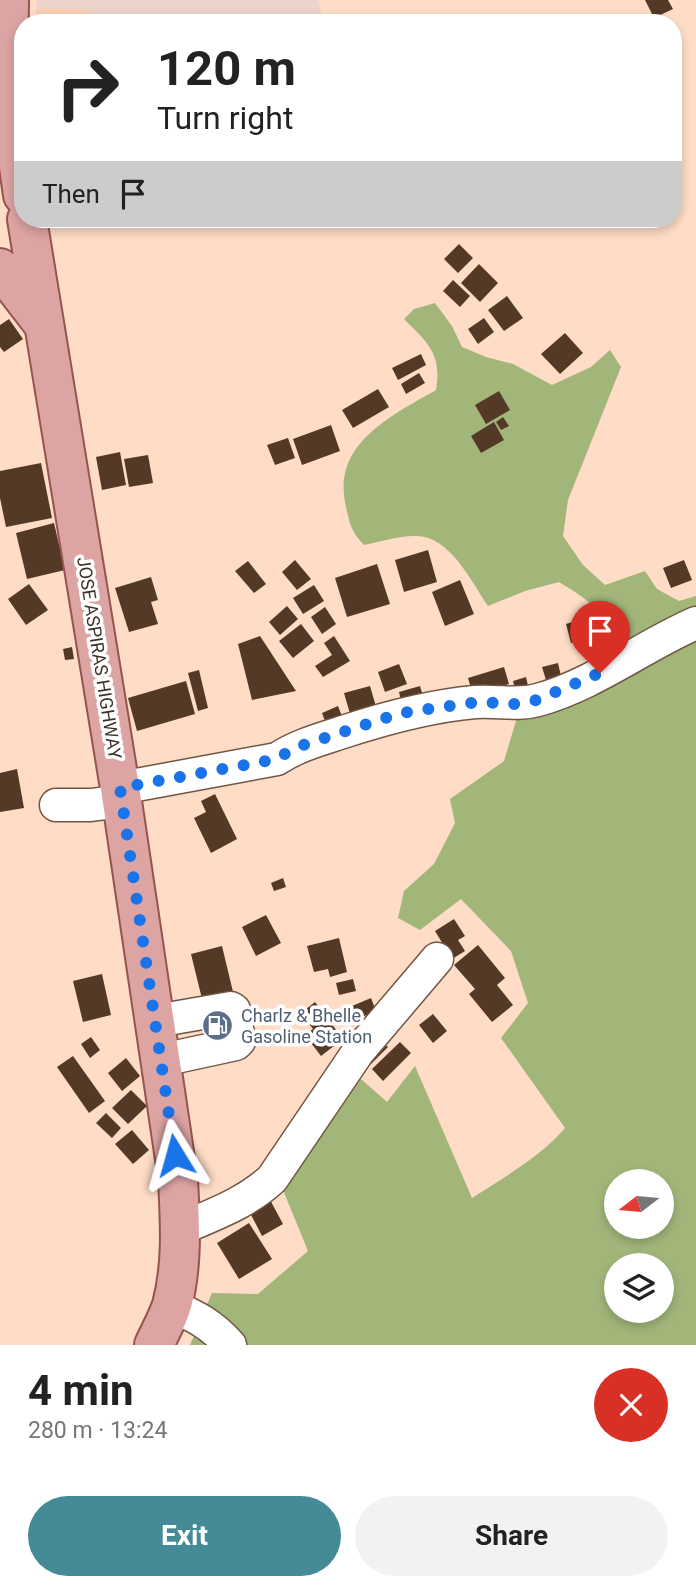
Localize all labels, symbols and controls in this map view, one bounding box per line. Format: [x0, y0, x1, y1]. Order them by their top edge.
text: 120 m [157, 40, 296, 97]
icon: right [42, 42, 133, 133]
text: Turn right [157, 99, 293, 137]
icon: arrive [114, 175, 152, 213]
text: Then [42, 179, 100, 209]
street label: JOSE ASPIRAS HIGHWAY [73, 555, 126, 761]
pin [570, 601, 630, 673]
icon: arrive [581, 612, 619, 650]
place label: Charlz & Bhelle Gasoline Station [241, 1005, 372, 1047]
fuel station icon: Charlz & Bhelle Gasoline Station [201, 1009, 235, 1043]
position arrow [138, 1118, 212, 1192]
north arrow [604, 1169, 674, 1239]
map controls [604, 1169, 674, 1323]
button: layers [604, 1253, 674, 1323]
text: 4 min [28, 1366, 134, 1415]
button: close [594, 1368, 668, 1442]
text: 280 m · 13:24 [28, 1417, 167, 1444]
button: Exit [28, 1496, 341, 1576]
button: Share [355, 1496, 668, 1576]

